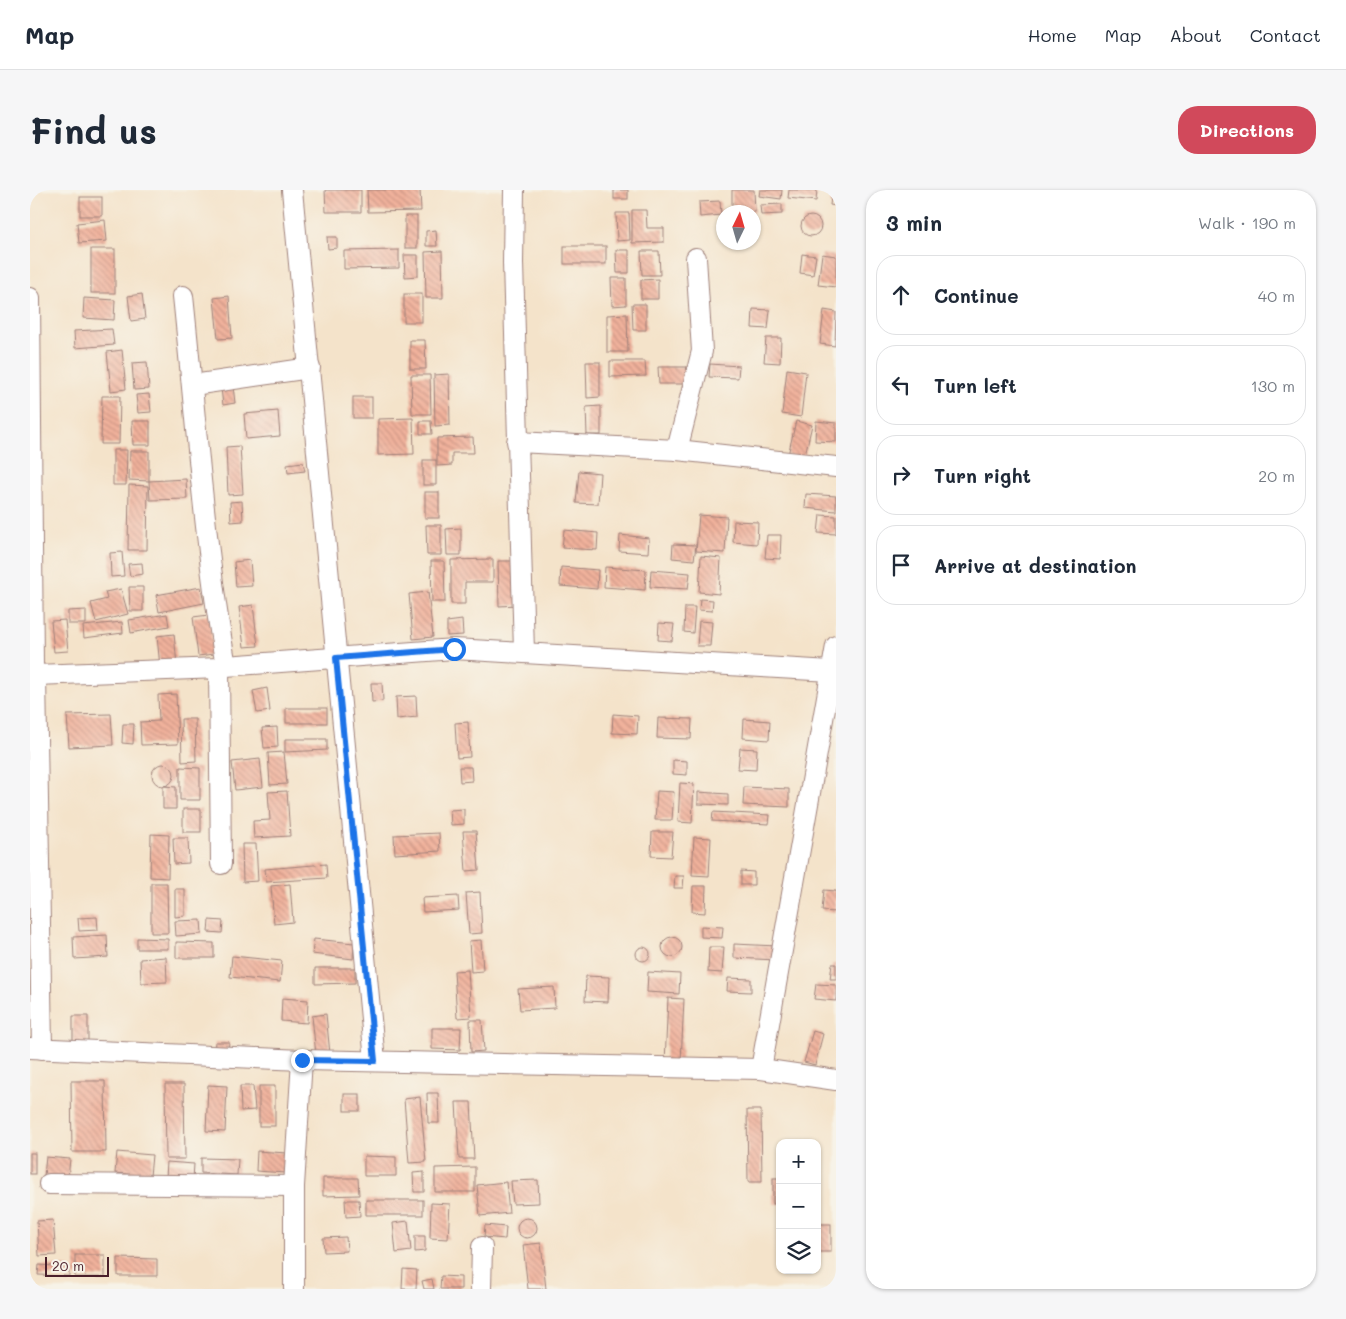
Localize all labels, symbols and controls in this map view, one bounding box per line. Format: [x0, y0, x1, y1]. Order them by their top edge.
text: Map [25, 19, 74, 50]
text: Home [1028, 23, 1077, 47]
text: Map [1105, 23, 1141, 47]
text: About [1169, 23, 1222, 47]
text: Contact [1250, 23, 1321, 47]
button: Directions [1178, 106, 1316, 154]
text: Find us [30, 107, 157, 153]
north arrow [716, 205, 761, 250]
text: 3 min [886, 209, 942, 236]
text: Walk · 190 m [1198, 212, 1296, 233]
icon: ahead [887, 281, 915, 309]
text: Continue [934, 283, 1019, 308]
text: 40 m [1258, 285, 1295, 306]
icon: left [887, 371, 915, 399]
text: Turn left [934, 373, 1017, 398]
text: 130 m [1251, 375, 1295, 396]
icon: right [887, 461, 915, 489]
text: Turn right [934, 463, 1031, 488]
text: 20 m [1258, 465, 1295, 486]
icon: arrive [887, 551, 915, 579]
text: Arrive at destination [934, 553, 1137, 578]
route start [443, 638, 466, 661]
route end [291, 1049, 314, 1072]
map controls [776, 1139, 821, 1274]
button: + [776, 1139, 821, 1184]
button: − [776, 1184, 821, 1229]
button: layers [776, 1229, 821, 1274]
scale bar [45, 1254, 109, 1277]
text: 20 m [52, 1256, 84, 1275]

